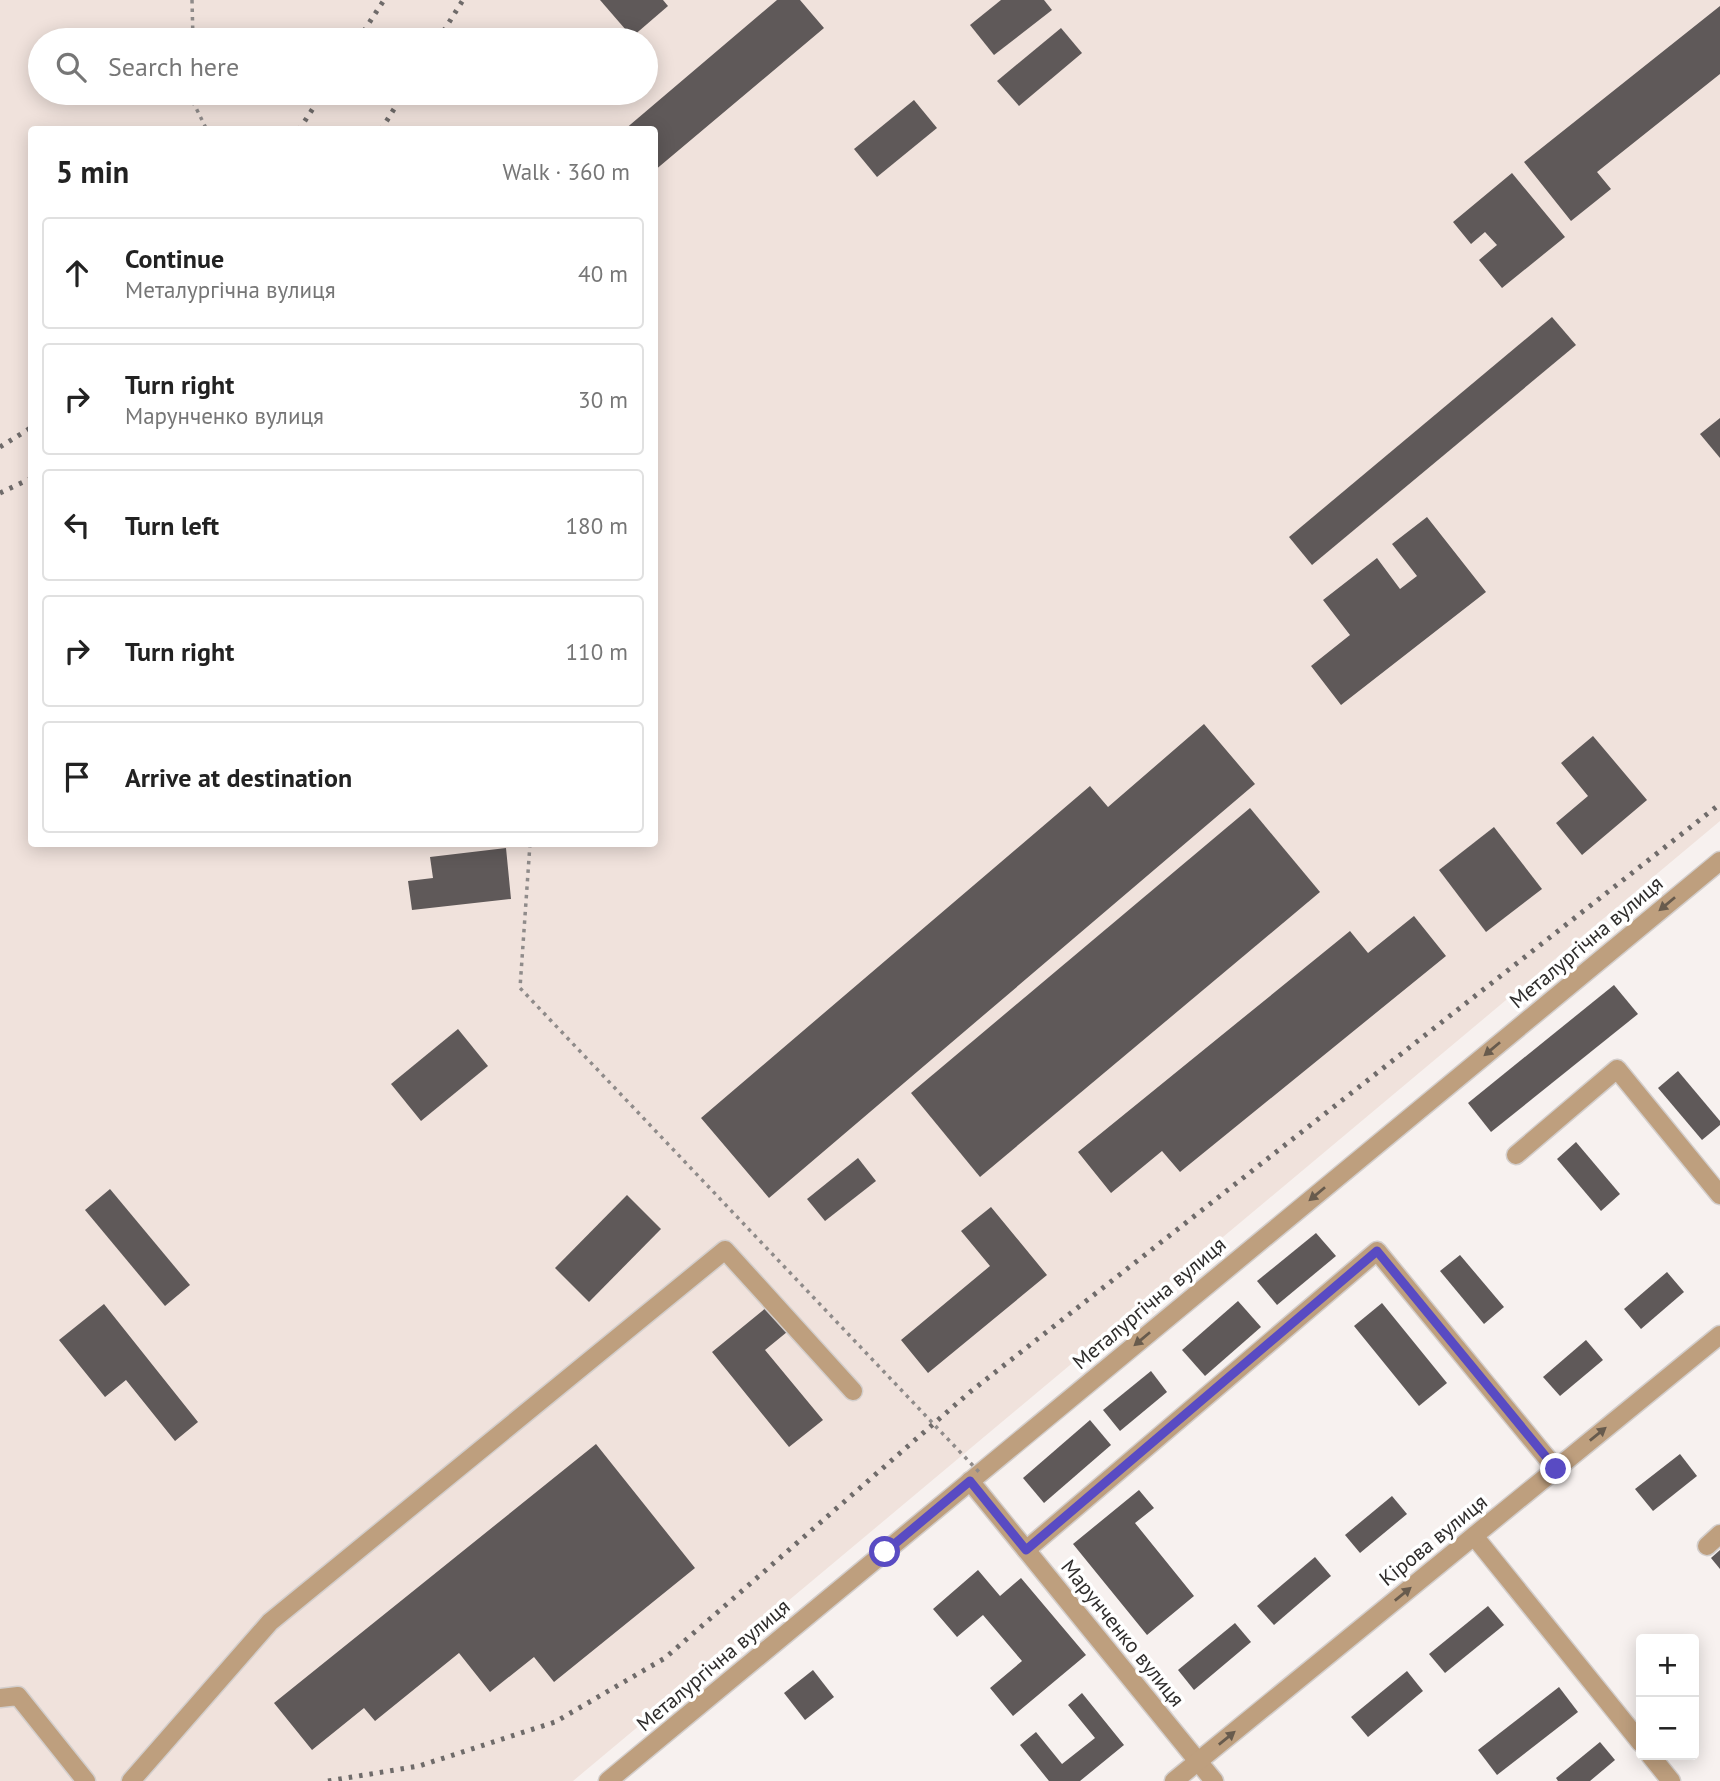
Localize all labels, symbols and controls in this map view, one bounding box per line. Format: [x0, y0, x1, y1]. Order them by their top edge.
search box [28, 28, 658, 105]
icon: search [52, 48, 90, 86]
text: Search here [108, 50, 239, 83]
text: 5 min [56, 152, 129, 191]
text: Walk · 360 m [503, 157, 630, 186]
text: Continue [125, 242, 224, 275]
icon: ahead [58, 254, 96, 292]
text: 40 m [578, 259, 628, 288]
text: Металургічна вулиця [125, 275, 336, 304]
text: Turn right [125, 368, 234, 401]
icon: right [58, 380, 96, 418]
text: 30 m [578, 385, 628, 414]
text: Марунченко вулиця [125, 401, 324, 430]
icon: left [58, 506, 96, 544]
text: Turn left [125, 509, 219, 542]
text: 180 m [566, 511, 628, 540]
icon: right [58, 632, 96, 670]
text: Turn right [125, 635, 234, 668]
text: 110 m [566, 637, 628, 666]
icon: arrive [58, 758, 96, 796]
text: Arrive at destination [125, 761, 352, 794]
street label: Металургічна вулиця [1504, 870, 1668, 1014]
one-way arrow [1659, 897, 1677, 912]
one-way arrow [1484, 1042, 1502, 1057]
one-way arrow [1308, 1187, 1326, 1202]
street label: Металургічна вулиця [1067, 1231, 1231, 1375]
one-way arrow [1133, 1332, 1151, 1347]
one-way arrow [1589, 1427, 1607, 1442]
route end [1540, 1453, 1571, 1484]
street label: Кірова вулиця [1374, 1488, 1492, 1592]
route start [869, 1536, 900, 1567]
street label: Марунченко вулиця [1055, 1554, 1191, 1712]
one-way arrow [1395, 1587, 1412, 1602]
street label: Металургічна вулиця [631, 1593, 795, 1737]
map controls [1636, 1634, 1699, 1760]
button: + [1636, 1634, 1699, 1697]
button: − [1636, 1697, 1699, 1760]
one-way arrow [1218, 1730, 1236, 1746]

